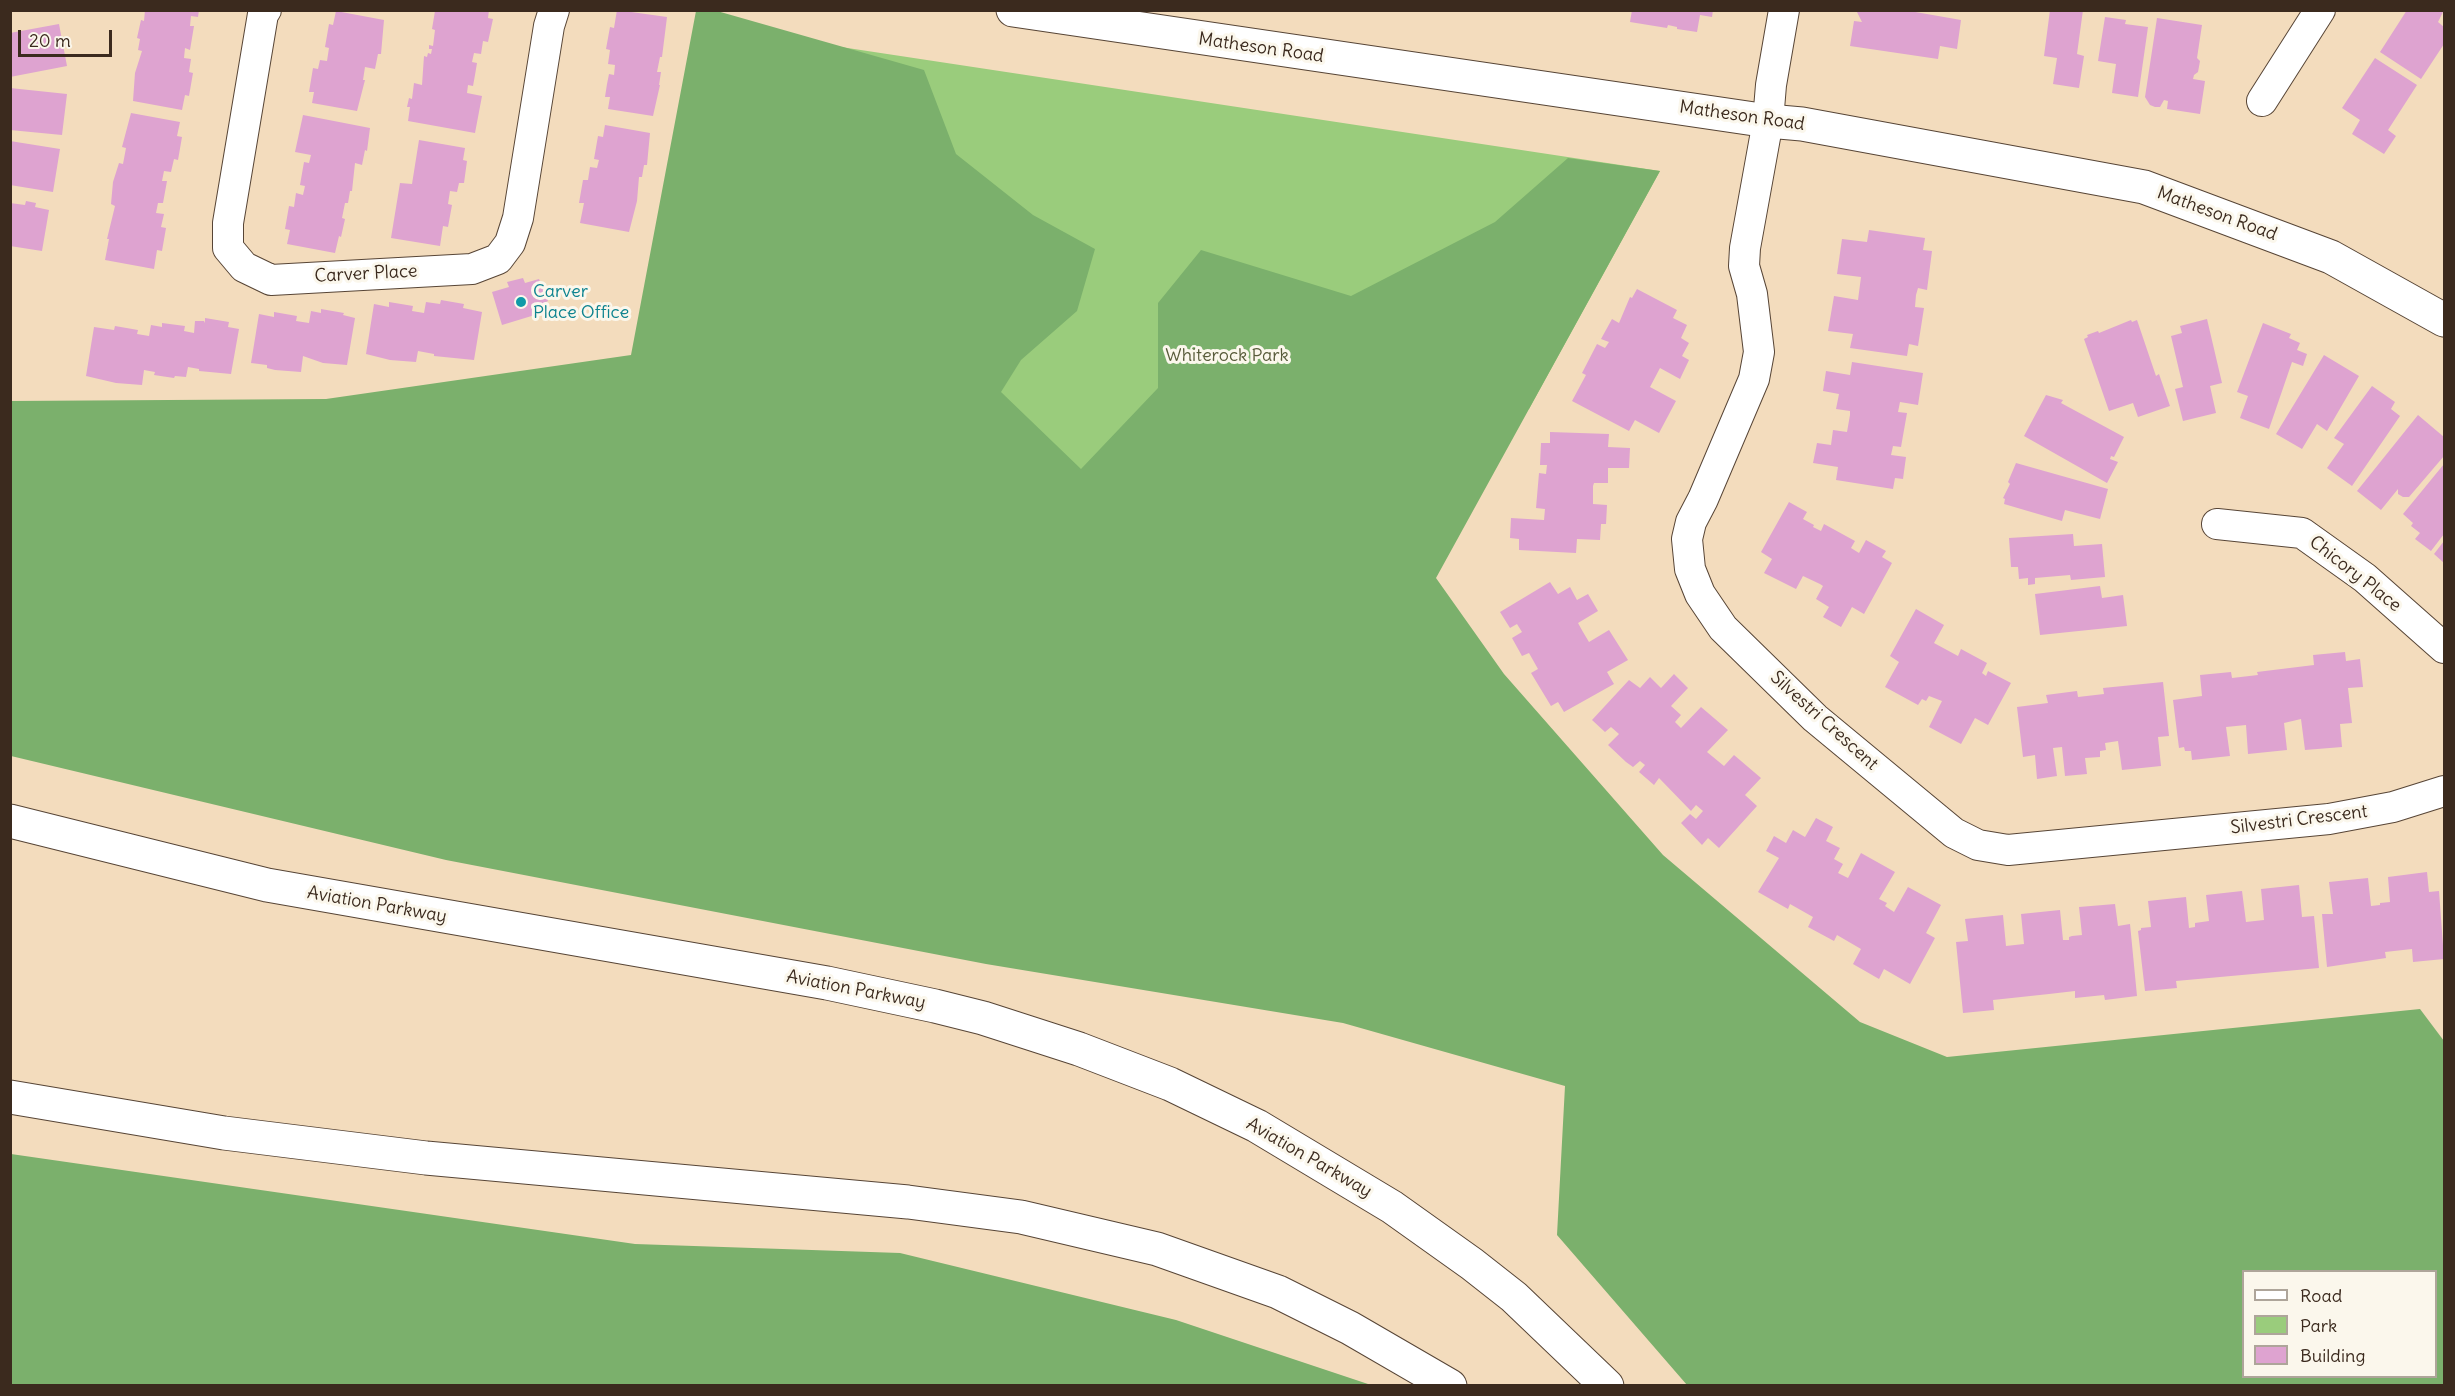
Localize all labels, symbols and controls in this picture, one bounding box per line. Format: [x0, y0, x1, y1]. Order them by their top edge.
scale bar [21, 18, 116, 56]
text: 20 m [29, 29, 71, 52]
street label: Matheson Road [1197, 29, 1325, 67]
street label: Matheson Road [1678, 97, 1806, 135]
street label: Matheson Road [2154, 182, 2280, 246]
street label: Carver Place [314, 261, 418, 287]
place label: Carver Place Office [533, 281, 629, 324]
marker: Carver Place Office [514, 295, 528, 309]
park label: Whiterock Park [1165, 345, 1289, 367]
street label: Chicory Place [2305, 531, 2405, 617]
street label: Silvestri Crescent [1766, 667, 1882, 775]
street label: Silvestri Crescent [2229, 801, 2369, 839]
street label: Aviation Parkway [306, 882, 448, 928]
street label: Aviation Parkway [785, 966, 927, 1014]
street label: Aviation Parkway [1242, 1113, 1376, 1203]
legend [2242, 1270, 2437, 1378]
text: Road [2300, 1284, 2342, 1307]
text: Park [2300, 1314, 2337, 1337]
text: Building [2300, 1344, 2365, 1367]

